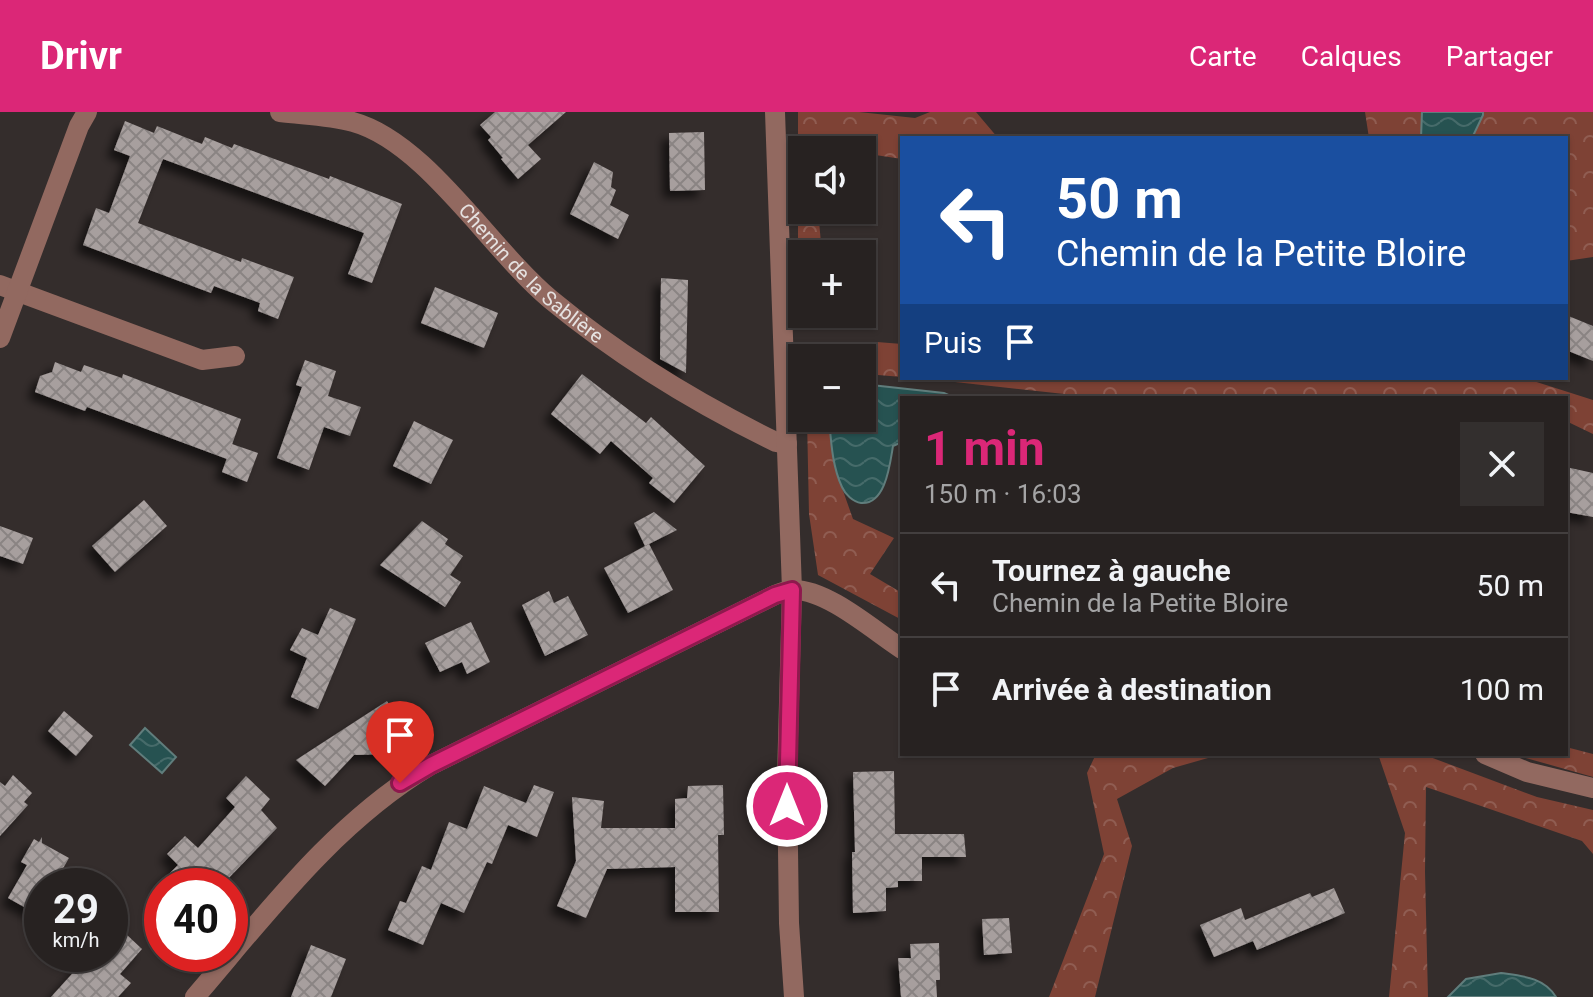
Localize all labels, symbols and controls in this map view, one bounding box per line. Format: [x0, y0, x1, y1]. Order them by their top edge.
text: Drivr [40, 34, 122, 78]
text: Carte [1189, 40, 1257, 73]
text: Calques [1301, 40, 1402, 73]
text: Partager [1446, 40, 1553, 73]
map controls [788, 136, 876, 432]
button: sound [788, 136, 876, 224]
text: 50 m [1056, 166, 1183, 232]
icon: left [924, 168, 1028, 272]
street label: Chemin de la Sablière [454, 198, 608, 348]
text: Chemin de la Petite Bloire [1056, 233, 1466, 275]
button: + [788, 240, 876, 328]
icon: arrive [998, 320, 1042, 364]
text: Puis [924, 325, 982, 360]
button: − [788, 344, 876, 432]
text: 1 min [924, 420, 1045, 477]
button: close [1460, 422, 1544, 506]
text: 150 m · 16:03 [924, 479, 1082, 509]
text: Tournez à gauche [992, 553, 1231, 588]
icon: left [924, 563, 968, 607]
text: 50 m [1477, 568, 1544, 603]
text: Chemin de la Petite Bloire [992, 588, 1288, 618]
icon: arrive [924, 667, 968, 711]
text: Arrivée à destination [992, 672, 1272, 707]
text: 100 m [1460, 672, 1544, 707]
pin [366, 701, 434, 783]
icon: arrive [378, 713, 422, 757]
position arrow [745, 764, 829, 848]
speed limit sign: 40 [144, 868, 248, 972]
text: 29 [53, 886, 99, 933]
text: km/h [53, 928, 99, 952]

